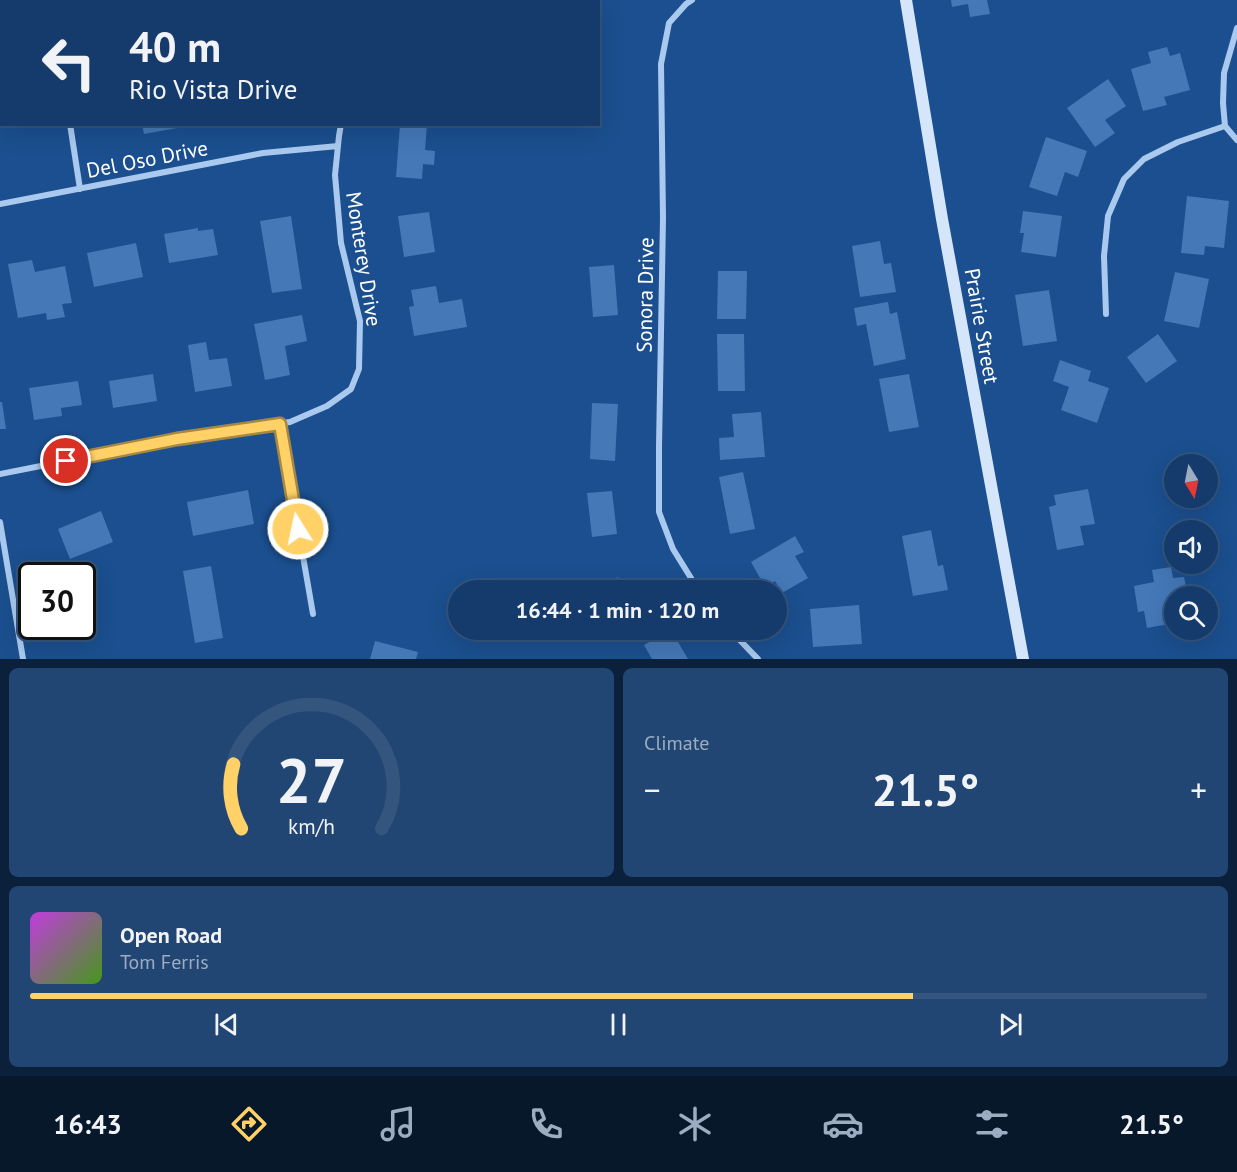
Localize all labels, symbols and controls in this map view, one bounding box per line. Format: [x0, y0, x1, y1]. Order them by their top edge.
text: 40 m [129, 19, 221, 74]
icon: left [30, 24, 108, 102]
text: Rio Vista Drive [129, 72, 297, 106]
street label: Del Oso Drive [84, 134, 210, 184]
street label: Monterey Drive [340, 190, 388, 328]
street label: Sonora Drive [630, 237, 660, 353]
street label: Prairie Street [959, 266, 1005, 386]
pin [40, 435, 91, 486]
icon: arrive [49, 444, 82, 477]
north arrow [1164, 454, 1218, 508]
map controls [1164, 454, 1218, 640]
position arrow [266, 497, 330, 561]
button: sound [1164, 520, 1218, 574]
speed limit sign: 30 [18, 562, 96, 640]
button: search [1164, 586, 1218, 640]
text: 16:44 · 1 min · 120 m [516, 596, 719, 624]
text: Climate [644, 730, 710, 756]
text: 27 [276, 739, 347, 820]
text: 21.5° [872, 760, 979, 818]
text: − [644, 768, 661, 811]
text: + [1190, 768, 1207, 811]
text: km/h [288, 813, 335, 841]
text: Open Road [120, 921, 222, 949]
text: Tom Ferris [120, 949, 209, 975]
icon: previous [210, 1008, 243, 1041]
icon: pause [602, 1008, 635, 1041]
icon: next [994, 1008, 1027, 1041]
icon: directions [228, 1103, 270, 1145]
icon: music [377, 1103, 419, 1145]
icon: phone [525, 1103, 567, 1145]
icon: climate [674, 1103, 716, 1145]
icon: car [822, 1103, 864, 1145]
icon: filters [971, 1103, 1013, 1145]
text: 16:43 [53, 1107, 122, 1141]
text: 21.5° [1119, 1107, 1184, 1141]

